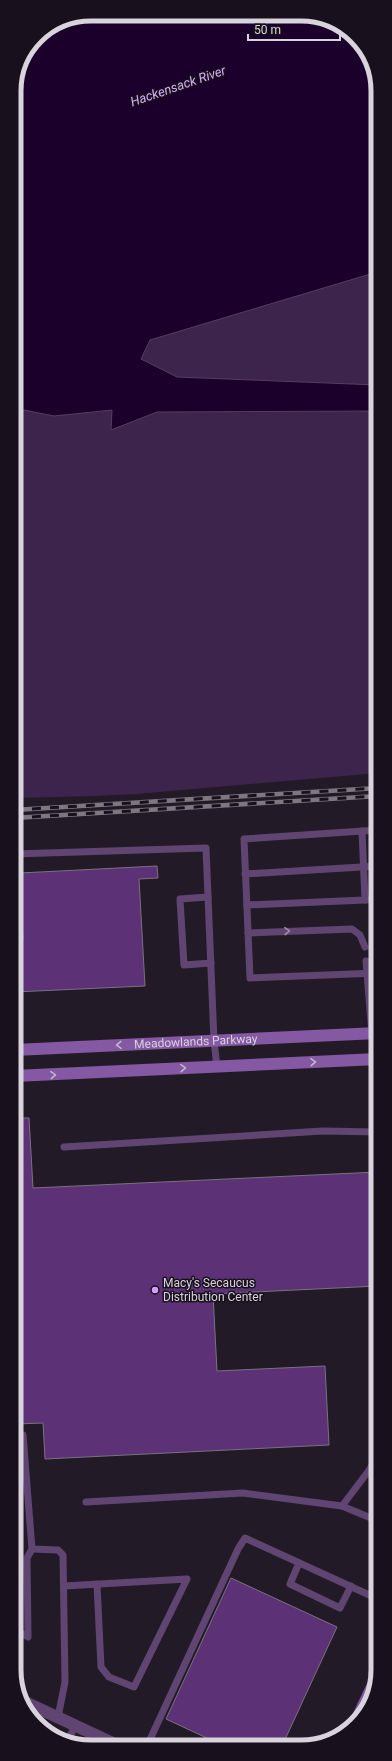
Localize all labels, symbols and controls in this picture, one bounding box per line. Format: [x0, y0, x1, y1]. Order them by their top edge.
scale bar [248, 16, 340, 42]
text: 50 m [254, 23, 281, 37]
water label: Hackensack River [128, 62, 228, 109]
one-way arrow [284, 927, 290, 936]
street label: Meadowlands Parkway [134, 1032, 258, 1051]
one-way arrow [116, 1041, 122, 1050]
one-way arrow [310, 1058, 316, 1066]
one-way arrow [180, 1064, 186, 1073]
one-way arrow [50, 1070, 56, 1079]
place label: Macy's Secaucus Distribution Center [163, 1276, 263, 1304]
marker: Macy's Secaucus Distribution Center [150, 1285, 160, 1295]

